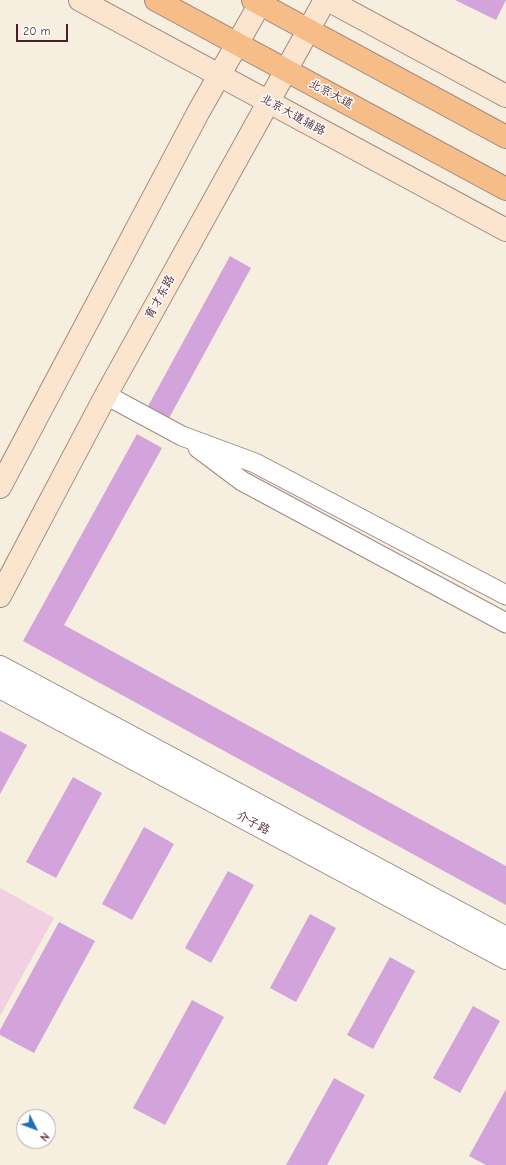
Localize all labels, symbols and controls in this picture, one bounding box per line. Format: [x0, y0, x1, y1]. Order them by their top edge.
scale bar [18, 16, 70, 42]
text: 20 m [23, 24, 51, 38]
street label: 北京大道 [306, 76, 356, 112]
street label: 北京大道辅路 [258, 91, 328, 139]
street label: 育才东路 [142, 273, 178, 321]
street label: 介子路 [234, 808, 272, 838]
north arrow [16, 1109, 56, 1149]
text: N [37, 1130, 52, 1144]

